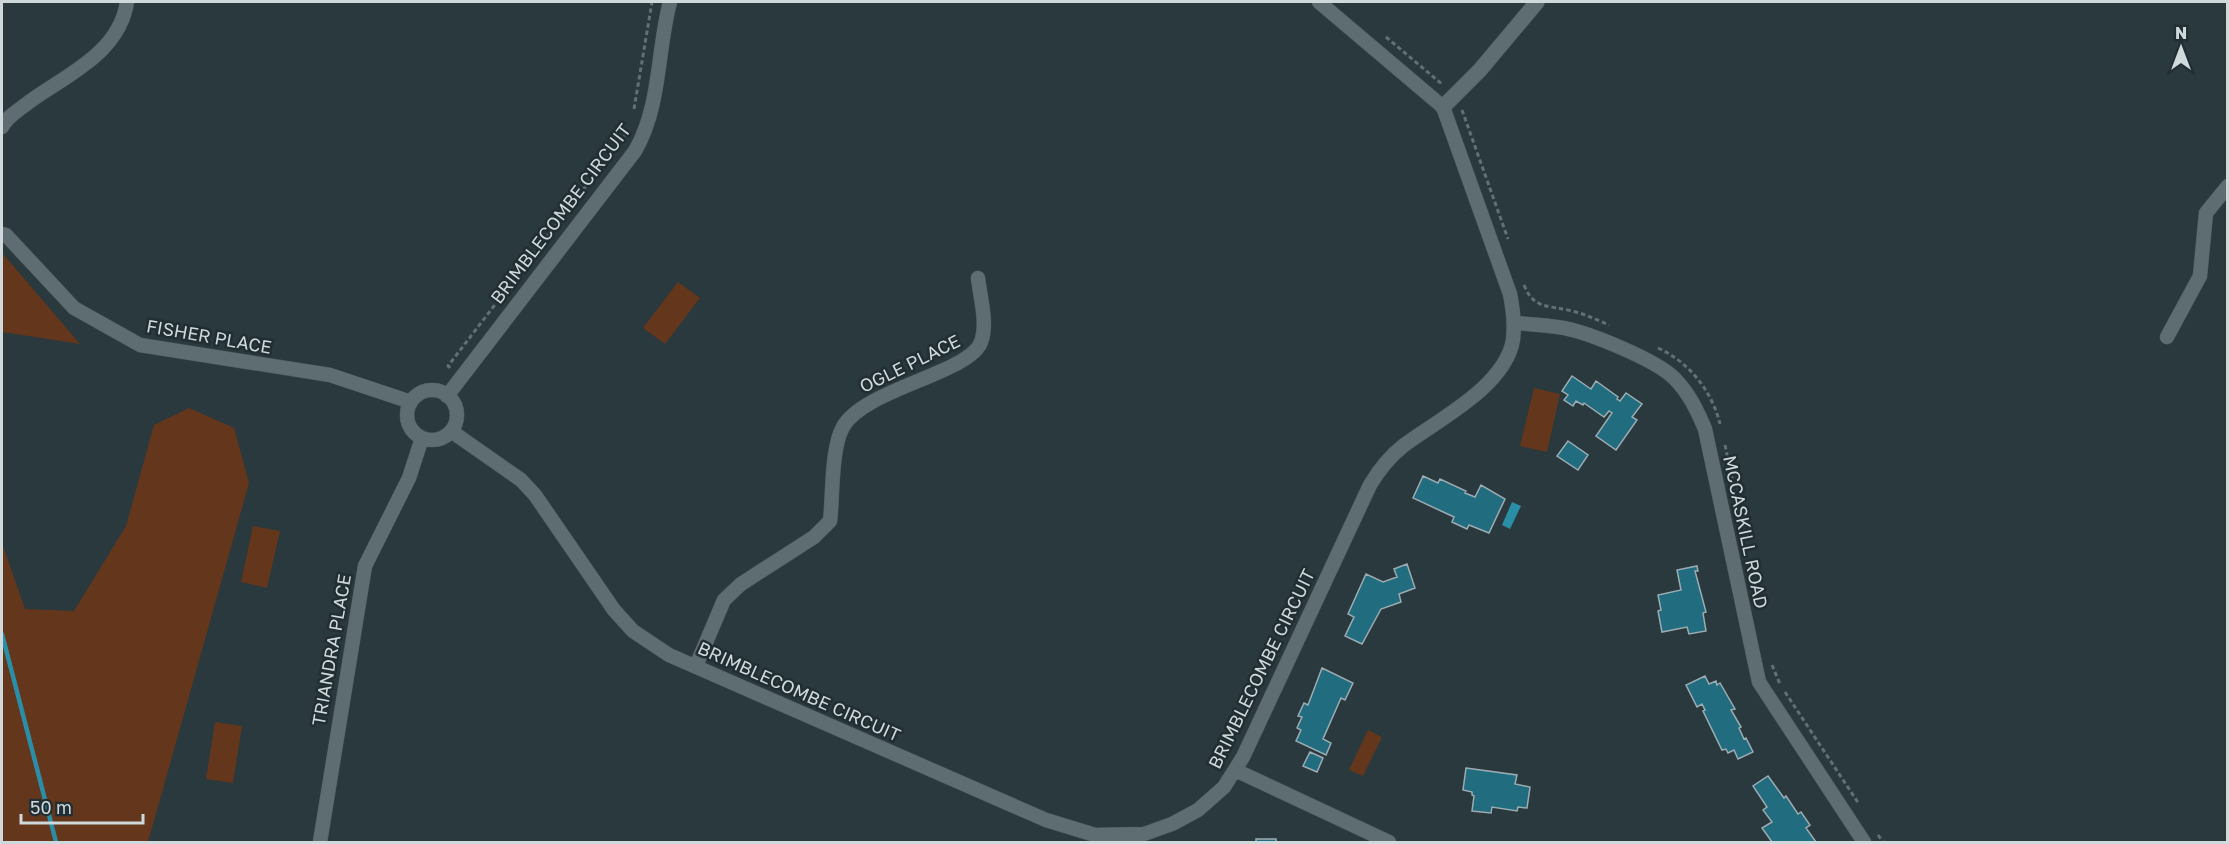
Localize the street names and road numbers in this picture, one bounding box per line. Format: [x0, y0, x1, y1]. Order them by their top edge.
street label: BRIMBLECOMBE CIRCUIT [485, 119, 635, 308]
street label: FISHER PLACE [145, 314, 274, 358]
street label: OGLE PLACE [856, 329, 963, 397]
street label: MCCASKILL ROAD [1719, 453, 1773, 610]
street label: BRIMBLECOMBE CIRCUIT [1203, 565, 1319, 772]
street label: TRIANDRA PLACE [307, 572, 355, 727]
street label: BRIMBLECOMBE CIRCUIT [695, 636, 904, 746]

